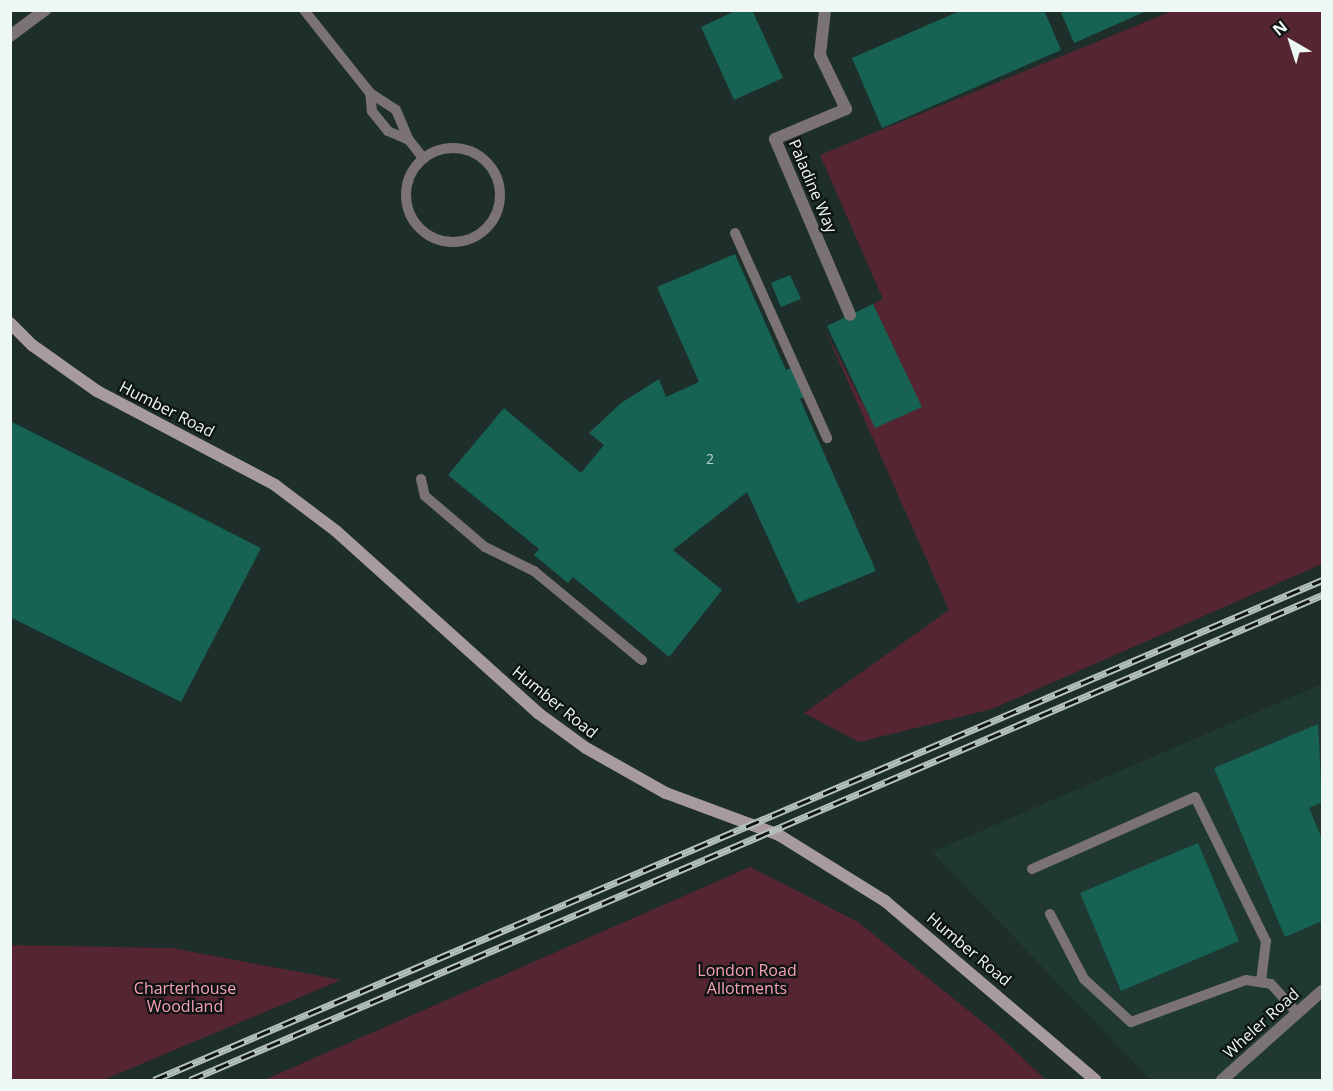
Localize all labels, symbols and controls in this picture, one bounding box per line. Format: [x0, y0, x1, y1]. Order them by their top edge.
north arrow [1261, 12, 1321, 72]
text: N [1268, 15, 1292, 41]
street label: Paladine Way [785, 136, 841, 236]
street label: Humber Road [116, 377, 218, 441]
house number: 2 [706, 451, 714, 467]
street label: Humber Road [509, 662, 601, 742]
street label: Humber Road [923, 908, 1015, 990]
park label: London Road Allotments [697, 960, 797, 998]
park label: Charterhouse Woodland [134, 978, 236, 1016]
street label: Wheler Road [1219, 984, 1303, 1062]

